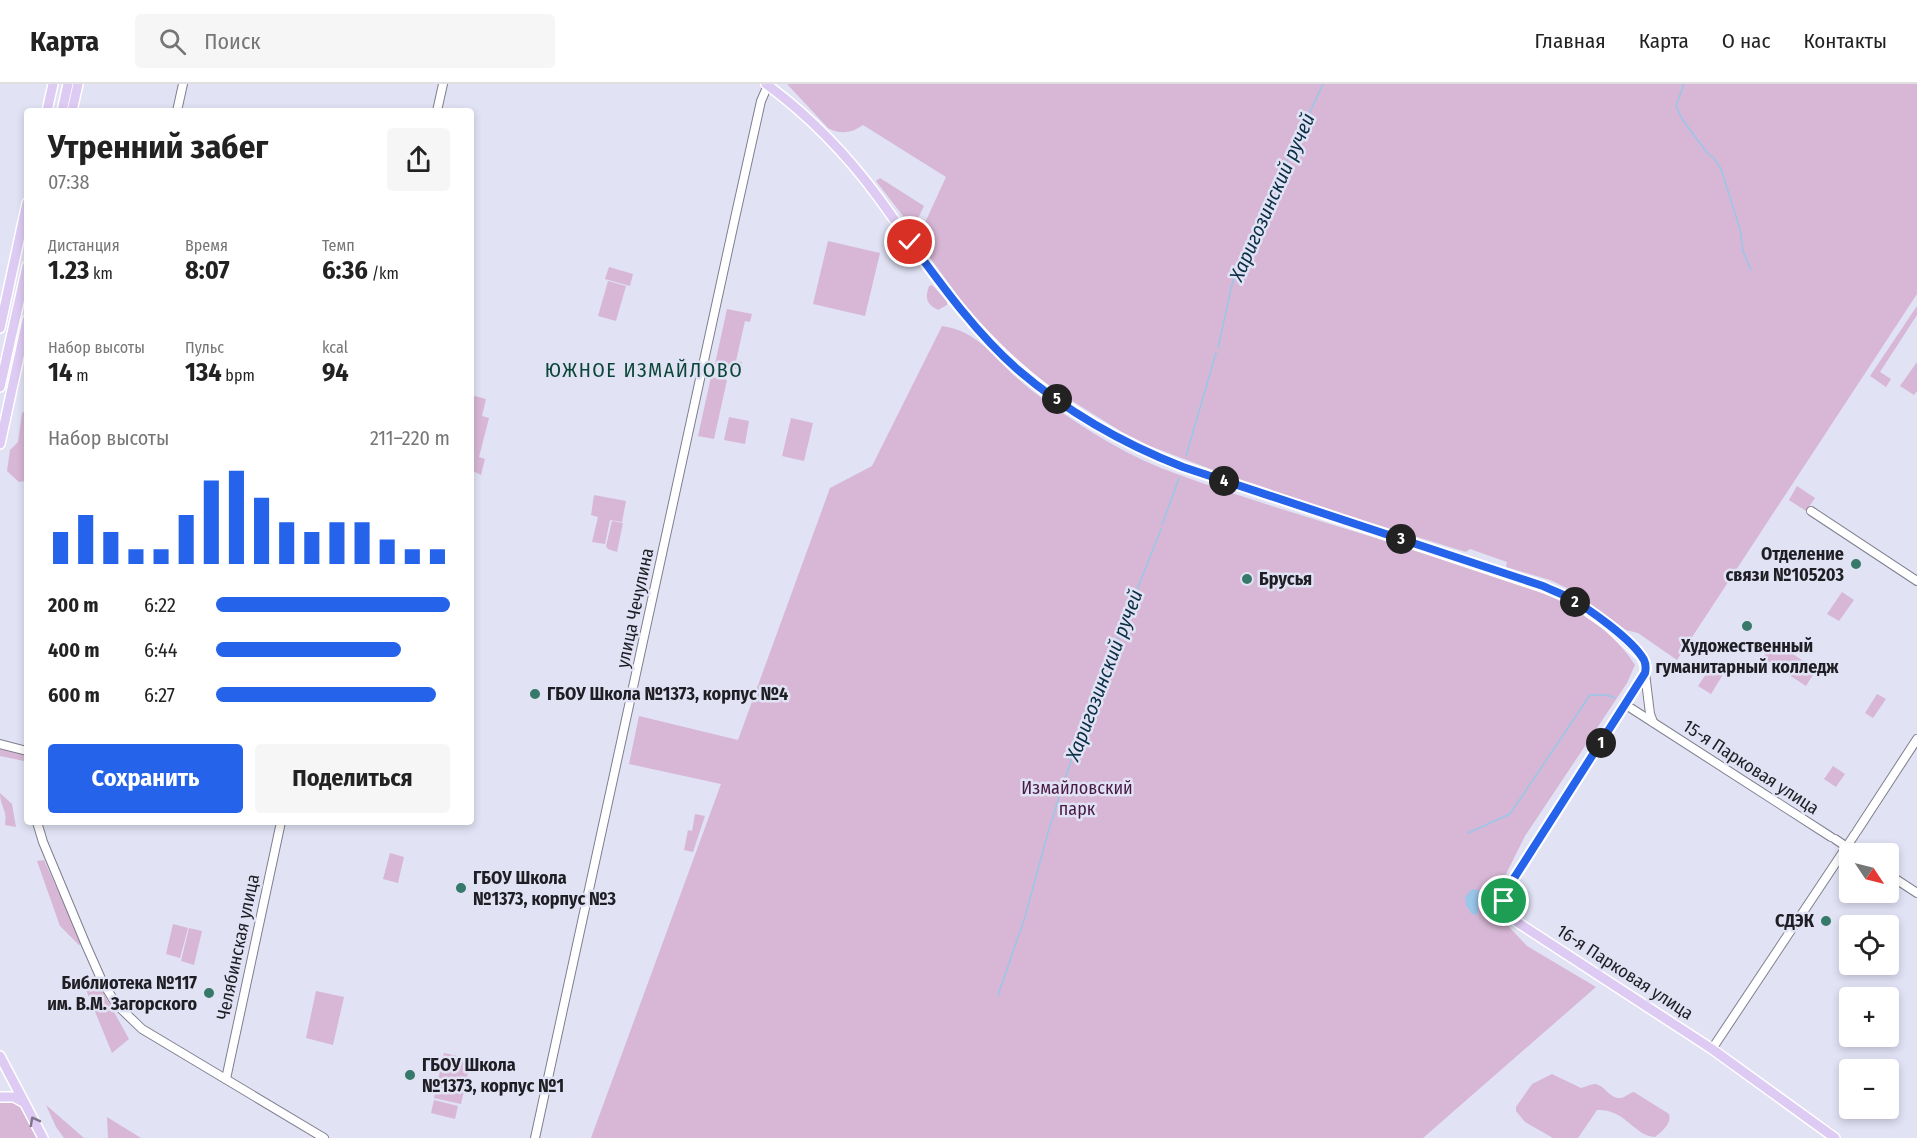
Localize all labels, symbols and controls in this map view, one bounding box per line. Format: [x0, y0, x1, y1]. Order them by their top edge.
search box [135, 14, 555, 68]
text: Карта [30, 25, 99, 58]
icon: search [156, 25, 189, 58]
text: Поиск [204, 28, 261, 55]
text: Главная [1535, 28, 1606, 54]
text: Карта [1639, 28, 1689, 54]
text: О нас [1722, 28, 1770, 54]
text: Контакты [1803, 28, 1887, 54]
water label: Харигозинский ручей [1224, 109, 1320, 286]
text: Утренний забег [48, 127, 268, 167]
button: share [387, 128, 450, 191]
text: 07:38 [48, 170, 90, 194]
pin [884, 216, 935, 267]
icon: check [893, 225, 926, 258]
text: Дистанция [48, 236, 120, 255]
text: Время [185, 236, 228, 255]
text: Темп [322, 236, 355, 255]
text: 1.23 [48, 255, 89, 286]
text: 8:07 [185, 255, 230, 286]
text: 6:36 [322, 255, 368, 286]
text: km [89, 264, 113, 283]
text: /km [368, 264, 399, 283]
text: Набор высоты [48, 338, 145, 357]
text: Пульс [185, 338, 224, 357]
text: kcal [322, 338, 348, 357]
text: 14 [48, 357, 72, 388]
text: 134 [185, 357, 222, 388]
text: 94 [322, 357, 349, 388]
district label: ЮЖНОЕ ИЗМАЙЛОВО [545, 358, 743, 382]
text: m [72, 366, 88, 385]
text: bpm [222, 366, 255, 385]
pin: 5 [1042, 384, 1072, 414]
text: 5 [1053, 389, 1061, 408]
text: Набор высоты [48, 426, 169, 450]
text: 211–220 m [370, 426, 450, 450]
pin: 4 [1209, 466, 1239, 496]
text: 4 [1220, 471, 1228, 490]
pin: 3 [1386, 524, 1416, 554]
text: 3 [1397, 529, 1405, 548]
place label: Отделение связи №105203 [1726, 543, 1844, 586]
street label: улица Чечулина [612, 546, 658, 670]
marker: Отделение связи №105203 [1849, 557, 1863, 571]
place label: Брусья [1259, 568, 1312, 590]
marker: Брусья [1240, 572, 1254, 586]
water label: Харигозинский ручей [1060, 586, 1148, 765]
pin: 2 [1560, 587, 1590, 617]
text: 2 [1571, 592, 1579, 611]
text: 200 m [48, 593, 99, 617]
text: 6:22 [144, 593, 176, 617]
marker: Художественный гуманитарный колледж [1740, 619, 1754, 633]
place label: Художественный гуманитарный колледж [1655, 635, 1839, 678]
text: 400 m [48, 638, 100, 662]
text: 6:44 [144, 638, 177, 662]
text: 600 m [48, 683, 100, 707]
text: 6:27 [144, 683, 175, 707]
place label: ГБОУ Школа №1373, корпус №4 [547, 683, 788, 705]
marker: ГБОУ Школа №1373, корпус №4 [528, 687, 542, 701]
street label: 15-я Парковая улица [1679, 715, 1823, 819]
pin: 1 [1586, 728, 1616, 758]
text: 1 [1598, 733, 1604, 752]
button: Сохранить [48, 744, 243, 813]
button: Поделиться [255, 744, 450, 813]
park label: Измайловский парк [1021, 777, 1133, 820]
north arrow [1839, 843, 1899, 903]
map controls [1839, 843, 1899, 1119]
place label: ГБОУ Школа №1373, корпус №3 [473, 867, 617, 910]
street label: Челябинская улица [212, 872, 264, 1022]
pin [1478, 875, 1529, 926]
marker: ГБОУ Школа №1373, корпус №3 [454, 881, 468, 895]
icon: arrive [1487, 884, 1520, 917]
place label: СДЭК [1775, 910, 1815, 932]
marker: СДЭК [1819, 914, 1833, 928]
button: locate [1839, 915, 1899, 975]
street label: 16-я Парковая улица [1553, 920, 1698, 1024]
place label: Библиотека №117 им. В.М. Загорского [47, 972, 197, 1015]
marker: Библиотека №117 им. В.М. Загорского [202, 986, 216, 1000]
button: + [1839, 987, 1899, 1047]
place label: ГБОУ Школа №1373, корпус №1 [422, 1054, 564, 1097]
button: − [1839, 1059, 1899, 1119]
marker: ГБОУ Школа №1373, корпус №1 [403, 1068, 417, 1082]
one-way arrow [30, 1117, 41, 1127]

